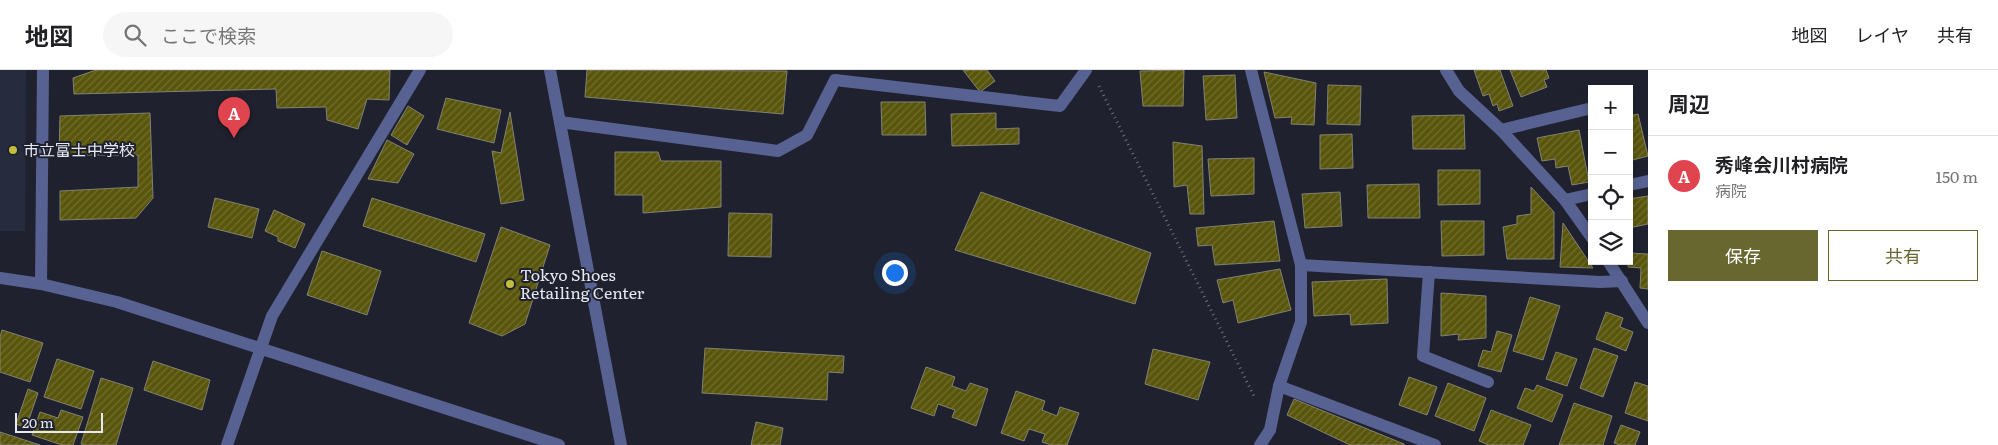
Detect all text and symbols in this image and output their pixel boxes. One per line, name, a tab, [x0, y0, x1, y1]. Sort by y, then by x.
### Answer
search box	[103, 12, 453, 57]
text: 地図	[25, 17, 73, 52]
icon: search	[121, 21, 149, 49]
text: ここで検索	[161, 21, 256, 49]
text: 地図	[1792, 21, 1828, 48]
text: レイヤ	[1856, 21, 1909, 48]
text: 共有	[1937, 21, 1973, 48]
map controls	[1588, 85, 1633, 265]
button: +	[1588, 85, 1633, 130]
text: 周辺	[1668, 87, 1710, 118]
pin: A	[218, 97, 250, 138]
button: −	[1588, 130, 1633, 175]
place label: 市立富士中学校	[23, 137, 135, 161]
marker: 市立富士中学校	[7, 144, 19, 156]
text: 秀峰会川村病院	[1715, 150, 1848, 178]
text: A	[1678, 164, 1690, 188]
text: 150 m	[1935, 164, 1978, 188]
button: locate	[1588, 175, 1633, 220]
text: 病院	[1715, 178, 1747, 202]
button: layers	[1588, 220, 1633, 265]
button: 保存	[1668, 230, 1818, 281]
button: 共有	[1828, 230, 1978, 281]
your location	[882, 260, 908, 286]
place label: Tokyo Shoes Retailing Center	[520, 262, 645, 304]
marker: Tokyo Shoes Retailing Center	[504, 278, 516, 290]
scale bar	[15, 410, 102, 433]
text: 20 m	[22, 412, 54, 432]

